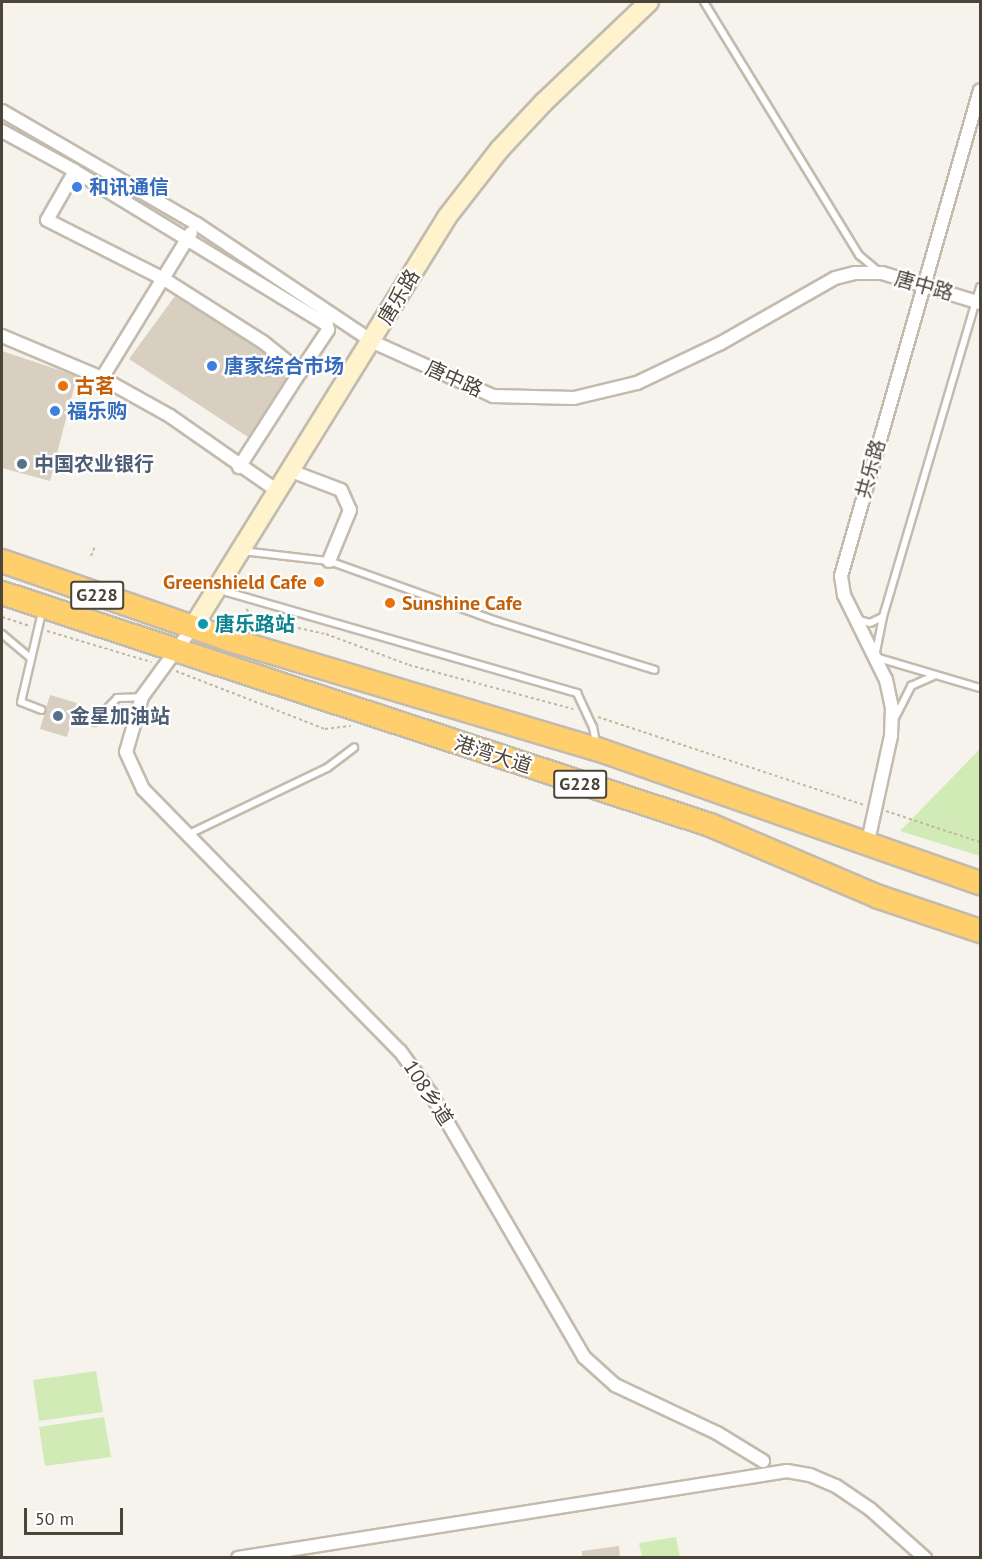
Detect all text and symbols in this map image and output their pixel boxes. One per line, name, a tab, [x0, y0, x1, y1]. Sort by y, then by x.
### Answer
place label: 和讯通信	[89, 175, 169, 199]
marker: 和讯通信	[70, 180, 84, 194]
street label: 唐乐路	[373, 265, 425, 329]
street label: 唐中路	[892, 266, 956, 306]
place label: 唐家综合市场	[224, 354, 344, 378]
street label: 唐中路	[422, 356, 486, 402]
marker: 唐家综合市场	[205, 359, 219, 373]
place label: 古茗	[75, 374, 115, 398]
marker: 古茗	[56, 379, 70, 393]
place label: 福乐购	[67, 399, 127, 423]
marker: 福乐购	[48, 404, 62, 418]
street label: 共乐路	[851, 437, 891, 501]
place label: 中国农业银行	[34, 452, 154, 476]
marker: 中国农业银行	[15, 457, 29, 471]
place label: Greenshield Cafe	[163, 570, 307, 594]
marker: Greenshield Cafe	[312, 575, 326, 589]
road number: G228	[70, 580, 124, 610]
place label: Sunshine Cafe	[402, 591, 522, 615]
marker: Sunshine Cafe	[383, 596, 397, 610]
place label: 唐乐路站	[215, 612, 295, 636]
marker: 唐乐路站	[196, 617, 210, 631]
place label: 金星加油站	[70, 704, 170, 728]
marker: 金星加油站	[51, 709, 65, 723]
street label: 港湾大道	[451, 731, 535, 779]
road number: G228	[553, 769, 607, 799]
street label: 108乡道	[398, 1056, 458, 1130]
scale bar	[27, 1496, 126, 1534]
text: 50 m	[35, 1507, 74, 1530]

